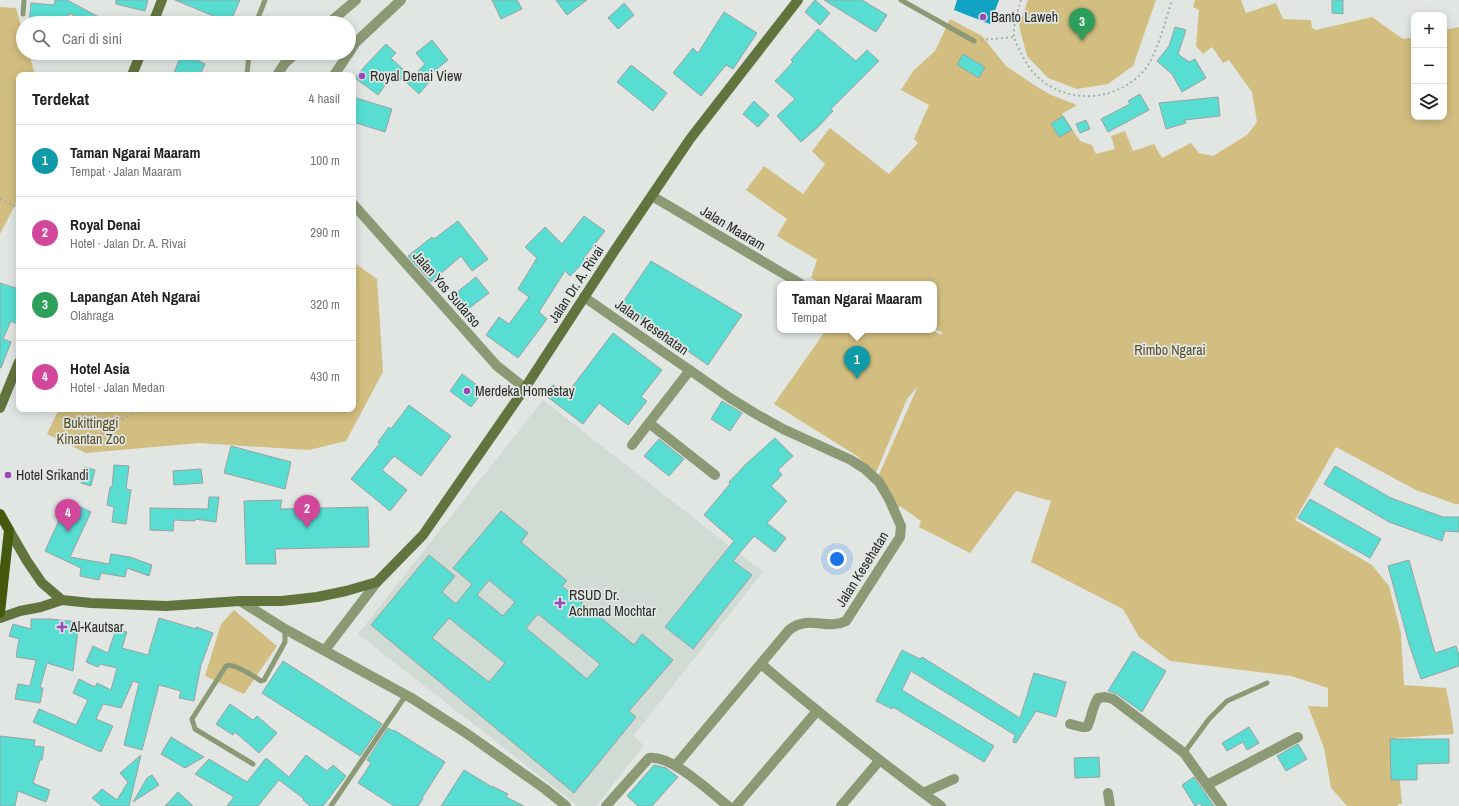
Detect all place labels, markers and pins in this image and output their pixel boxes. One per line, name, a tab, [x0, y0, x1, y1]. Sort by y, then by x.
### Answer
place label: Banto Laweh	[991, 8, 1058, 26]
pin: 3	[1069, 8, 1095, 41]
marker: Banto Laweh	[978, 12, 988, 22]
place label: Royal Denai View	[370, 67, 462, 85]
marker: Royal Denai View	[357, 71, 367, 81]
pin: 1	[844, 346, 870, 379]
place label: Merdeka Homestay	[475, 382, 575, 400]
marker: Merdeka Homestay	[462, 386, 472, 396]
place label: Hotel Srikandi	[16, 466, 89, 484]
marker: Hotel Srikandi	[3, 470, 13, 480]
pin: 2	[294, 495, 320, 528]
pin: 4	[55, 499, 81, 532]
place label: RSUD Dr. Achmad Mochtar	[568, 586, 656, 620]
marker: RSUD Dr. Achmad Mochtar	[554, 597, 566, 609]
place label: Al-Kautsar	[69, 618, 124, 636]
marker: Al-Kautsar	[57, 622, 67, 632]

